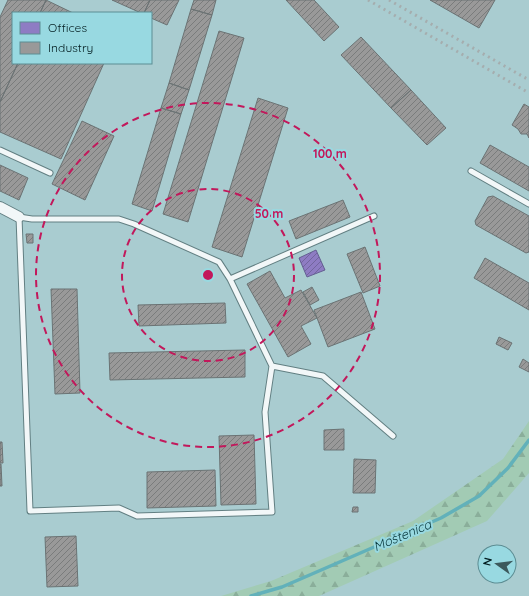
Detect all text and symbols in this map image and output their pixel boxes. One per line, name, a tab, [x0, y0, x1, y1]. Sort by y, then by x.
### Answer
legend	[12, 12, 152, 64]
text: Offices	[48, 20, 87, 35]
text: Industry	[48, 40, 93, 55]
text: 100 m	[313, 146, 347, 161]
text: 50 m	[255, 206, 283, 221]
centre of rings	[201, 268, 215, 282]
water label: Moštenica	[371, 515, 434, 554]
north arrow	[477, 544, 517, 584]
text: N	[480, 556, 495, 567]

